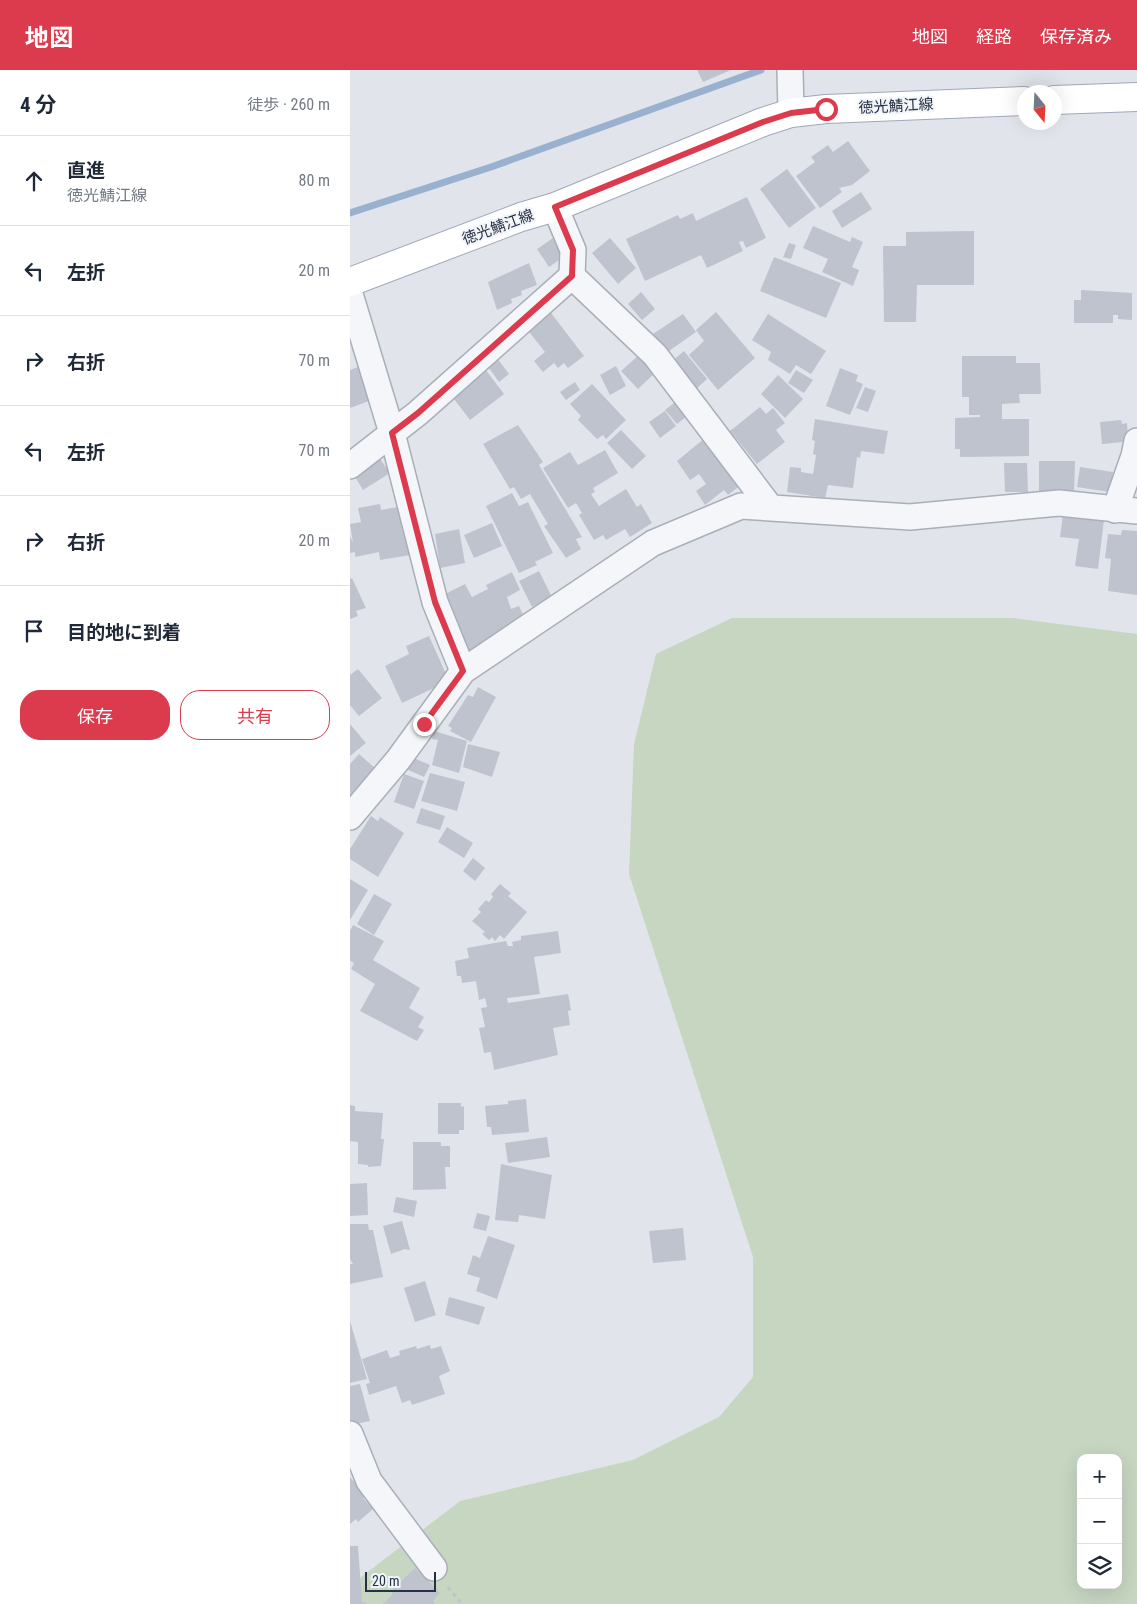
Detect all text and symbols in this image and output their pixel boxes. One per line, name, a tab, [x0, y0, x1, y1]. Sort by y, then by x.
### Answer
text: 地図	[25, 24, 73, 52]
text: 地図	[912, 26, 948, 47]
text: 経路	[976, 26, 1012, 47]
text: 保存済み	[1040, 26, 1112, 47]
north arrow	[1017, 85, 1062, 130]
text: 4 分	[20, 93, 56, 117]
text: 徒歩 · 260 m	[247, 95, 330, 114]
street label: 徳光鯖江線	[858, 95, 934, 117]
route start	[815, 98, 838, 121]
text: 直進	[67, 159, 105, 182]
icon: ahead	[20, 167, 48, 195]
text: 80 m	[298, 171, 330, 190]
text: 徳光鯖江線	[67, 186, 147, 205]
street label: 徳光鯖江線	[460, 206, 536, 248]
icon: left	[20, 257, 48, 285]
text: 左折	[67, 261, 105, 284]
text: 20 m	[298, 261, 330, 280]
icon: right	[20, 347, 48, 375]
text: 右折	[67, 351, 105, 374]
text: 70 m	[298, 351, 330, 370]
icon: left	[20, 437, 48, 465]
text: 左折	[67, 441, 105, 464]
text: 70 m	[298, 441, 330, 460]
icon: right	[20, 527, 48, 555]
text: 右折	[67, 531, 105, 554]
text: 20 m	[298, 531, 330, 550]
icon: arrive	[20, 617, 48, 645]
text: 目的地に到着	[67, 621, 181, 644]
button: 保存	[20, 690, 170, 740]
button: 共有	[180, 690, 330, 740]
route end	[413, 713, 436, 736]
map controls	[1077, 1454, 1122, 1589]
button: +	[1077, 1454, 1122, 1499]
button: −	[1077, 1499, 1122, 1544]
button: layers	[1077, 1544, 1122, 1589]
scale bar	[365, 1569, 436, 1592]
text: 20 m	[372, 1573, 400, 1589]

